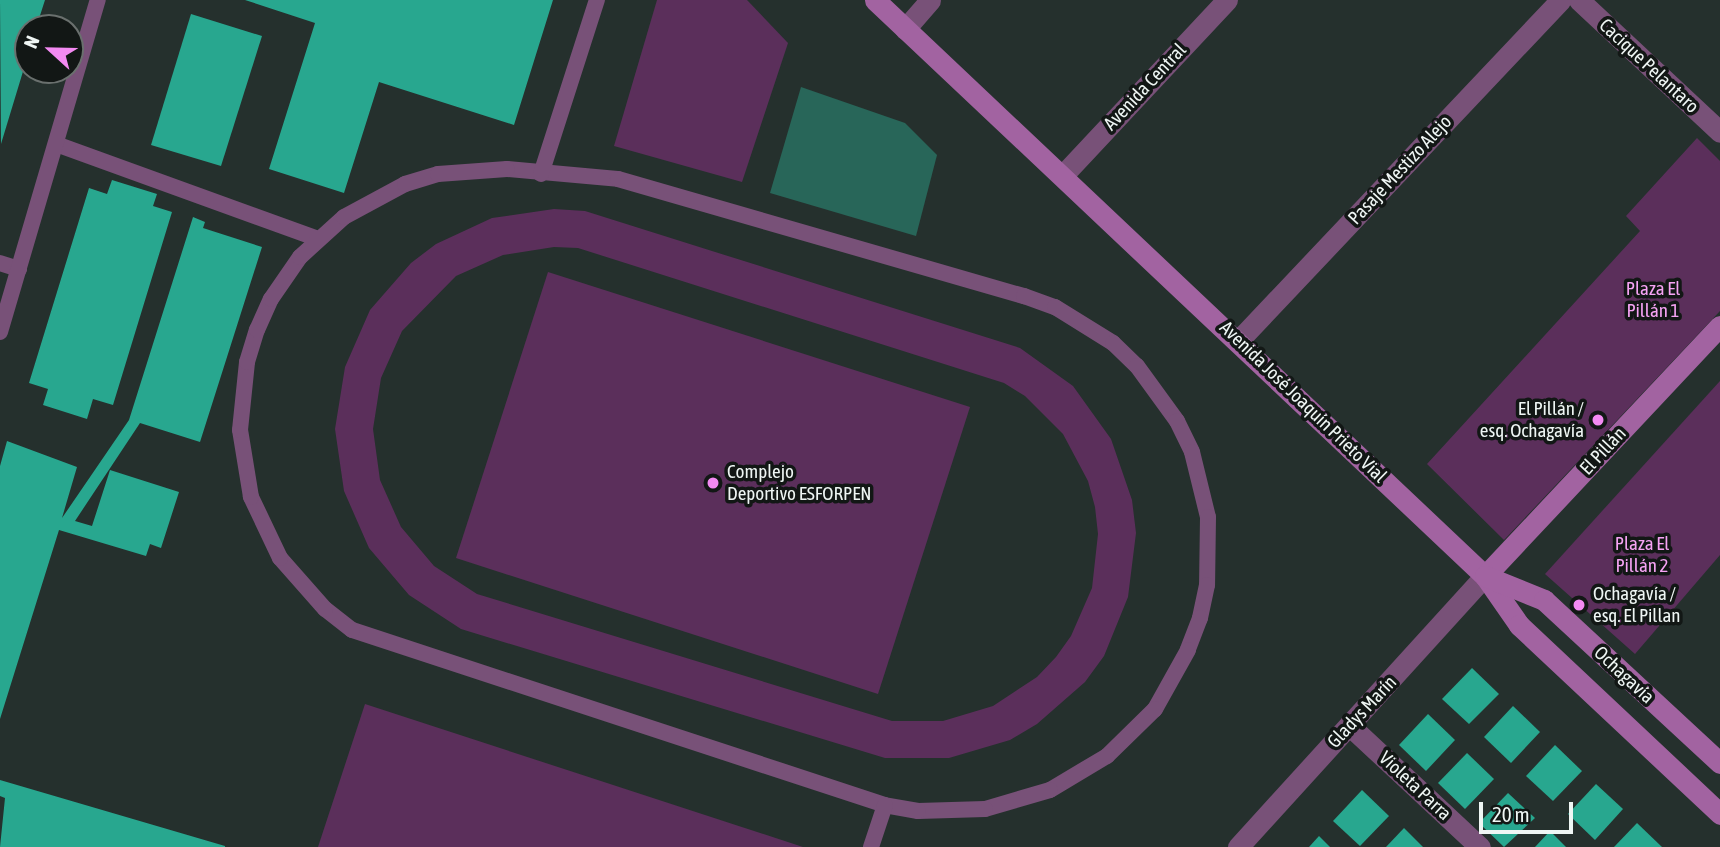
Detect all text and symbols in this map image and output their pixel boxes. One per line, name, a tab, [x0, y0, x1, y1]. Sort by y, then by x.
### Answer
north arrow	[14, 14, 84, 84]
street label: Cacique Pelantaro	[1594, 14, 1704, 118]
text: N	[19, 33, 44, 51]
street label: Avenida Central	[1099, 39, 1191, 135]
street label: Pasaje Mestizo Alejo	[1344, 111, 1456, 229]
park label: Plaza El Pillán 1	[1626, 278, 1680, 322]
street label: Avenida José Joaquín Prieto Vial	[1215, 316, 1391, 488]
place label: El Pillán / esq. Ochagavía	[1480, 398, 1584, 442]
marker: El Pillán / esq. Ochagavía	[1590, 412, 1606, 428]
street label: El Pillán	[1575, 422, 1631, 480]
place label: Complejo Deportivo ESFORPEN	[727, 461, 872, 505]
marker: Complejo Deportivo ESFORPEN	[705, 475, 721, 491]
park label: Plaza El Pillán 2	[1615, 533, 1669, 577]
place label: Ochagavía / esq. El Pillan	[1593, 583, 1680, 627]
marker: Ochagavía / esq. El Pillan	[1571, 597, 1587, 613]
street label: Ochagavía	[1589, 641, 1659, 709]
street label: Gladys Marín	[1323, 671, 1401, 753]
street label: Violeta Parra	[1374, 747, 1456, 825]
scale bar	[1482, 788, 1576, 832]
text: 20 m	[1492, 802, 1530, 826]

